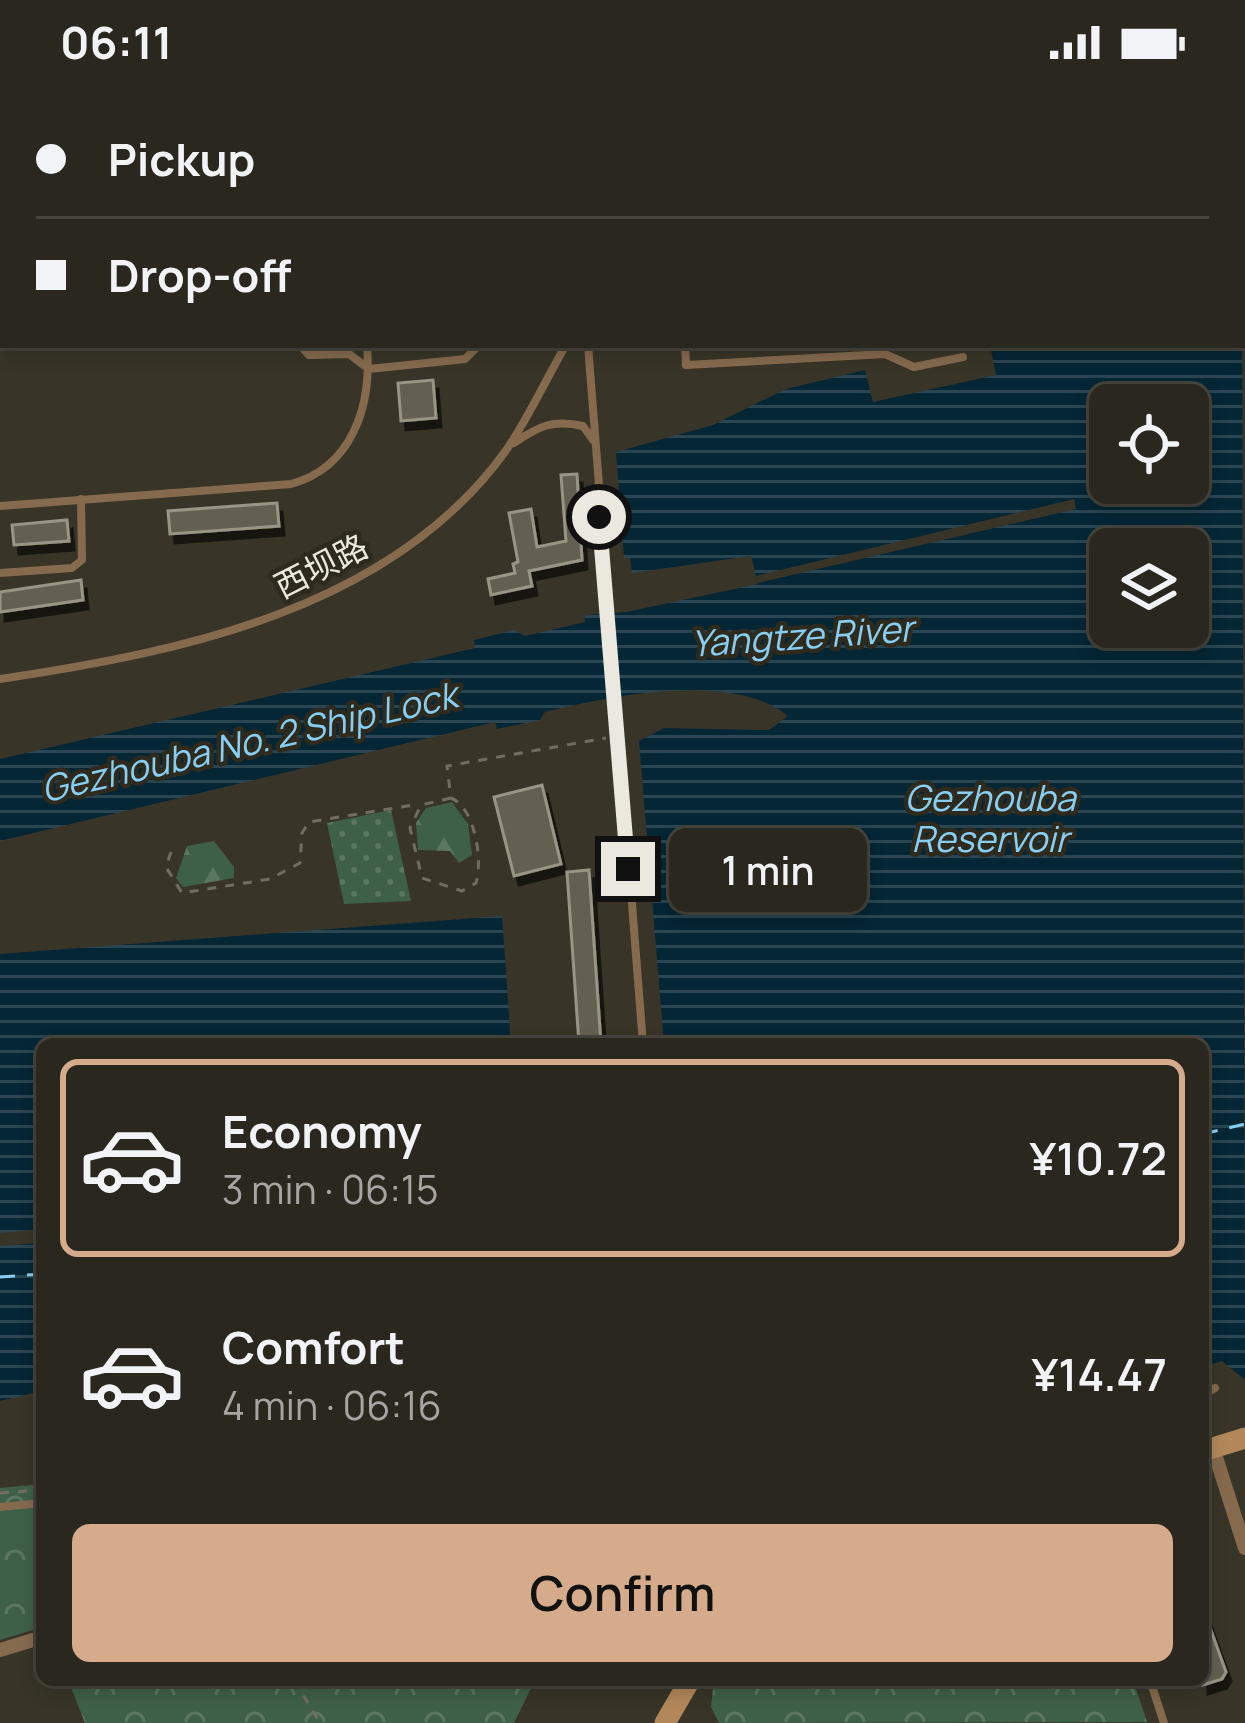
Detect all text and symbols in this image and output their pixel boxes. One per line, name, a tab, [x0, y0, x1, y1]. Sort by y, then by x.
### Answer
text: 06:11	[60, 11, 172, 73]
text: Pickup	[108, 128, 255, 190]
text: Drop-off	[108, 244, 291, 306]
map controls	[1089, 384, 1209, 648]
button: locate	[1089, 384, 1209, 504]
route start	[572, 490, 626, 544]
street label: 西坝路	[266, 523, 375, 608]
button: layers	[1089, 528, 1209, 648]
water label: Yangtze River	[689, 603, 919, 668]
water label: Gezhouba No. 2 Ship Lock	[36, 669, 467, 813]
water label: Gezhouba Reservoir	[905, 773, 1077, 863]
callout: 1 min	[670, 827, 868, 911]
route end	[601, 842, 655, 896]
text: 1 min	[722, 843, 814, 897]
text: Economy	[222, 1100, 422, 1162]
icon: car	[78, 1104, 186, 1212]
text: ¥10.72	[1030, 1127, 1167, 1189]
text: 3 min · 06:15	[222, 1162, 439, 1216]
text: Comfort	[222, 1316, 405, 1378]
icon: car	[78, 1320, 186, 1428]
text: ¥14.47	[1032, 1343, 1167, 1405]
text: 4 min · 06:16	[222, 1378, 442, 1432]
button: Confirm	[72, 1524, 1173, 1662]

